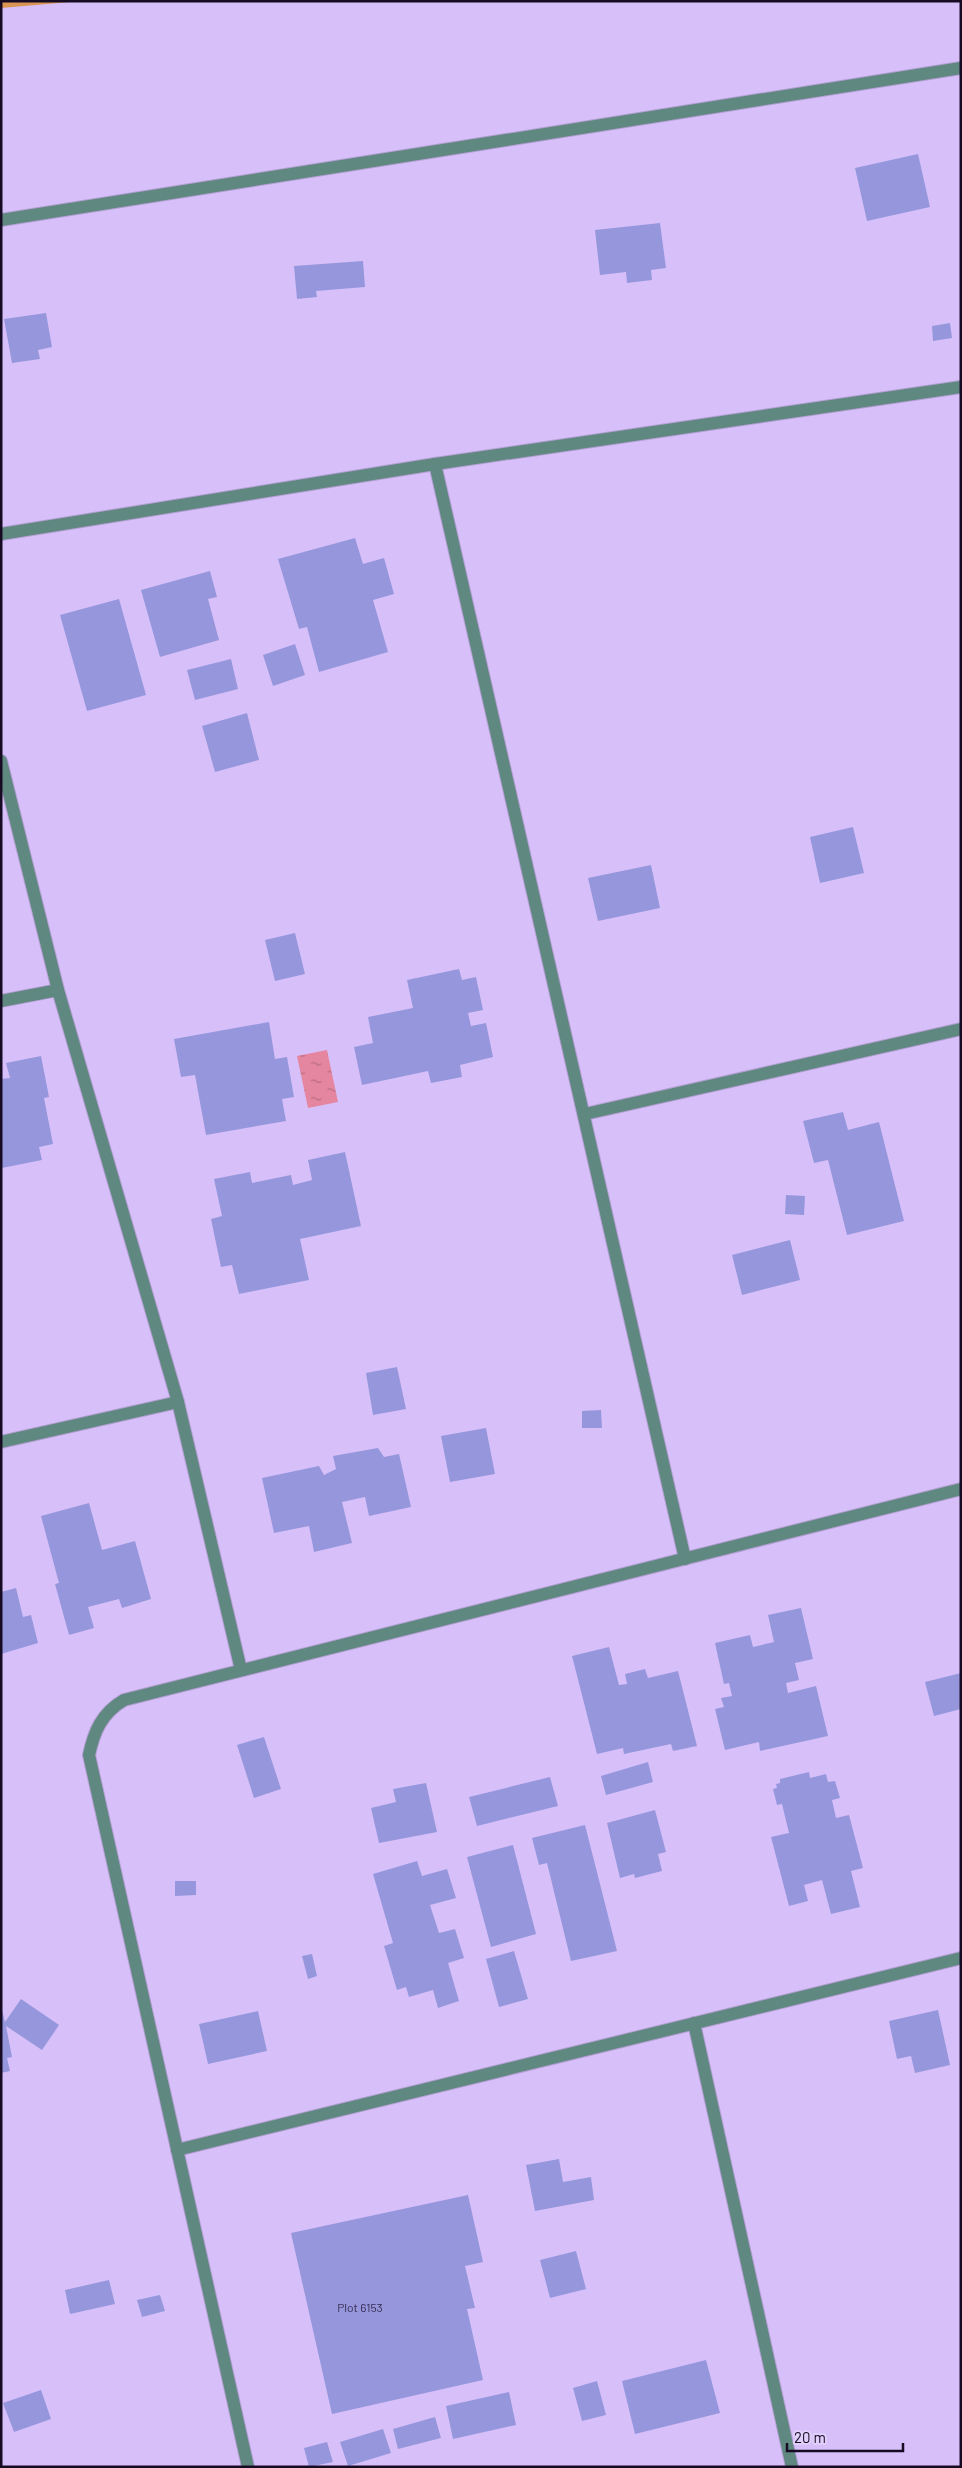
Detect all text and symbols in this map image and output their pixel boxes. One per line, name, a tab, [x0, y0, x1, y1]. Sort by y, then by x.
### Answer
house number: Plot 6153	[337, 2300, 383, 2314]
scale bar	[787, 2420, 903, 2452]
text: 20 m	[794, 2428, 826, 2446]

